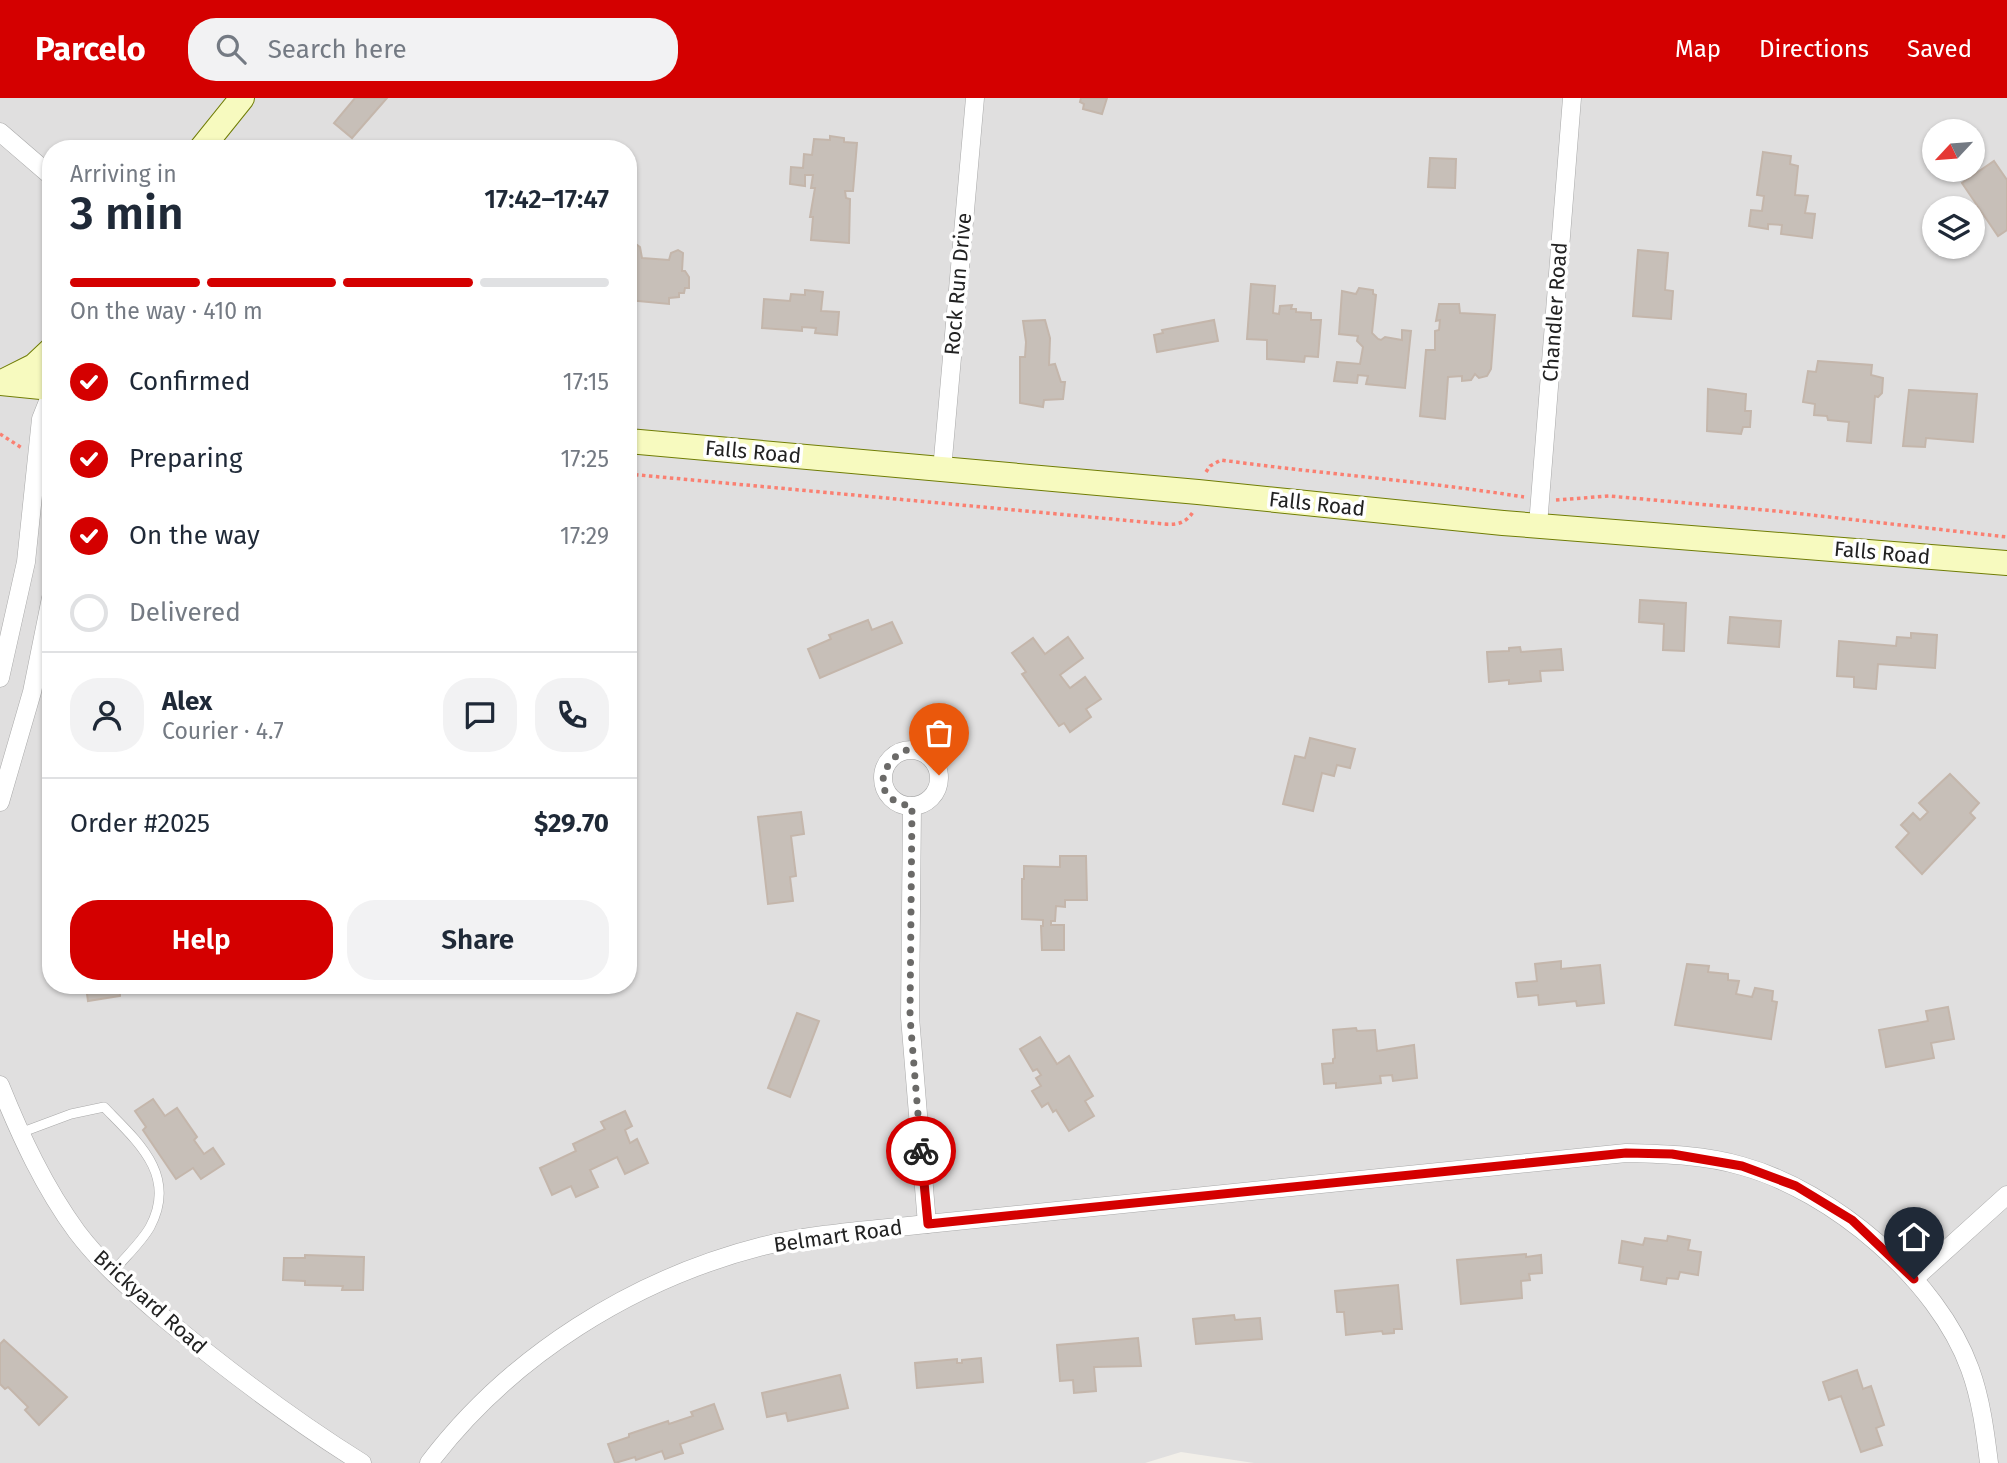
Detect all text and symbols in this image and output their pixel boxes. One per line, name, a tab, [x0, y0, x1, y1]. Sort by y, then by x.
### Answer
search box	[188, 18, 678, 81]
text: Parcelo	[35, 29, 146, 69]
icon: search	[212, 30, 250, 68]
text: Search here	[268, 34, 407, 65]
text: Map	[1675, 35, 1721, 63]
text: Directions	[1759, 35, 1869, 63]
text: Saved	[1907, 35, 1972, 63]
north arrow	[1922, 119, 1984, 182]
map controls	[1922, 119, 1985, 259]
text: Arriving in	[70, 160, 177, 188]
text: 17:42–17:47	[484, 184, 609, 215]
text: 3 min	[70, 186, 184, 241]
button: layers	[1922, 196, 1985, 259]
street label: Rock Run Drive	[939, 212, 977, 356]
street label: Chandler Road	[1537, 241, 1573, 383]
text: On the way · 410 m	[70, 297, 263, 325]
icon: check	[70, 363, 108, 401]
text: Confirmed	[129, 366, 250, 397]
text: 17:15	[563, 368, 609, 396]
street label: Falls Road	[704, 435, 802, 469]
icon: check	[70, 440, 108, 478]
text: Preparing	[129, 443, 242, 474]
text: 17:25	[560, 445, 609, 473]
street label: Falls Road	[1268, 486, 1366, 522]
icon: check	[70, 517, 108, 555]
text: On the way	[129, 520, 260, 551]
text: 17:29	[560, 522, 609, 550]
street label: Falls Road	[1833, 536, 1931, 570]
text: Delivered	[129, 597, 241, 628]
button: person	[70, 678, 144, 752]
button: chat	[443, 678, 517, 752]
button: phone	[535, 678, 609, 752]
text: Alex	[162, 686, 212, 717]
pin	[909, 703, 969, 775]
icon: bag	[920, 714, 958, 752]
text: Courier · 4.7	[162, 717, 284, 745]
text: Order #2025	[70, 808, 210, 839]
text: $29.70	[534, 808, 609, 839]
button: Help	[70, 900, 333, 980]
button: Share	[347, 900, 609, 980]
courier	[886, 1116, 956, 1186]
icon: bike	[902, 1132, 940, 1170]
pin	[1884, 1207, 1944, 1279]
street label: Belmart Road	[772, 1214, 904, 1258]
icon: home	[1895, 1218, 1933, 1256]
street label: Brickyard Road	[88, 1244, 212, 1360]

